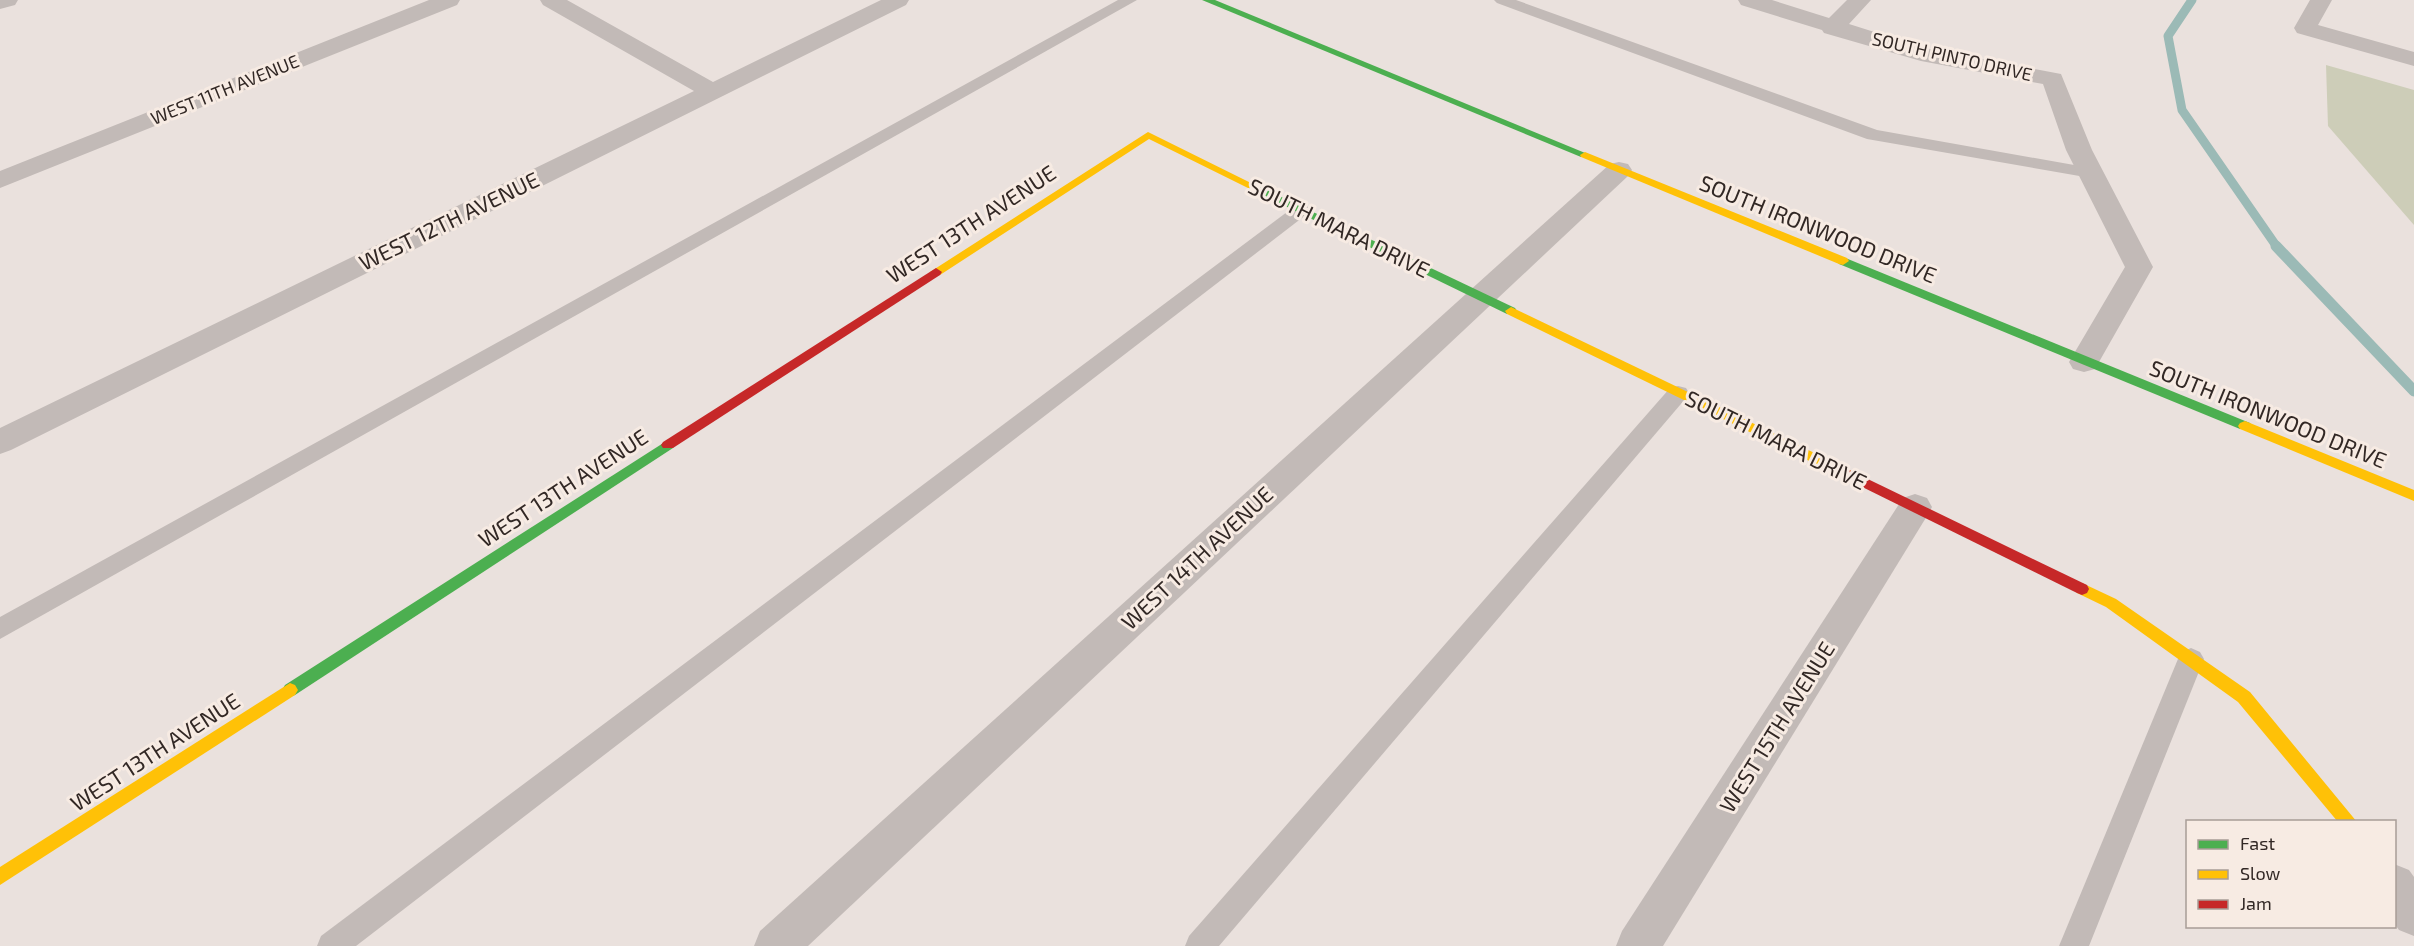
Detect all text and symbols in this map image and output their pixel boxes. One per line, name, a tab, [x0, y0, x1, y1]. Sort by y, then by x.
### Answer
street label: SOUTH PINTO DRIVE	[1870, 27, 2034, 85]
street label: WEST 11TH AVENUE	[147, 49, 302, 129]
street label: WEST 13TH AVENUE	[881, 159, 1060, 288]
street label: WEST 12TH AVENUE	[354, 165, 543, 275]
street label: SOUTH IRONWOOD DRIVE	[1696, 169, 1941, 288]
street label: SOUTH MARA DRIVE	[1245, 172, 1434, 282]
street label: SOUTH IRONWOOD DRIVE	[2146, 354, 2391, 473]
street label: SOUTH MARA DRIVE	[1682, 384, 1871, 494]
street label: WEST 13TH AVENUE	[473, 423, 652, 552]
street label: WEST 14TH AVENUE	[1115, 480, 1277, 634]
street label: WEST 15TH AVENUE	[1713, 636, 1839, 817]
street label: WEST 13TH AVENUE	[65, 687, 244, 816]
legend	[2186, 820, 2396, 928]
text: Fast	[2240, 832, 2275, 854]
text: Slow	[2240, 862, 2281, 884]
text: Jam	[2240, 892, 2272, 914]

